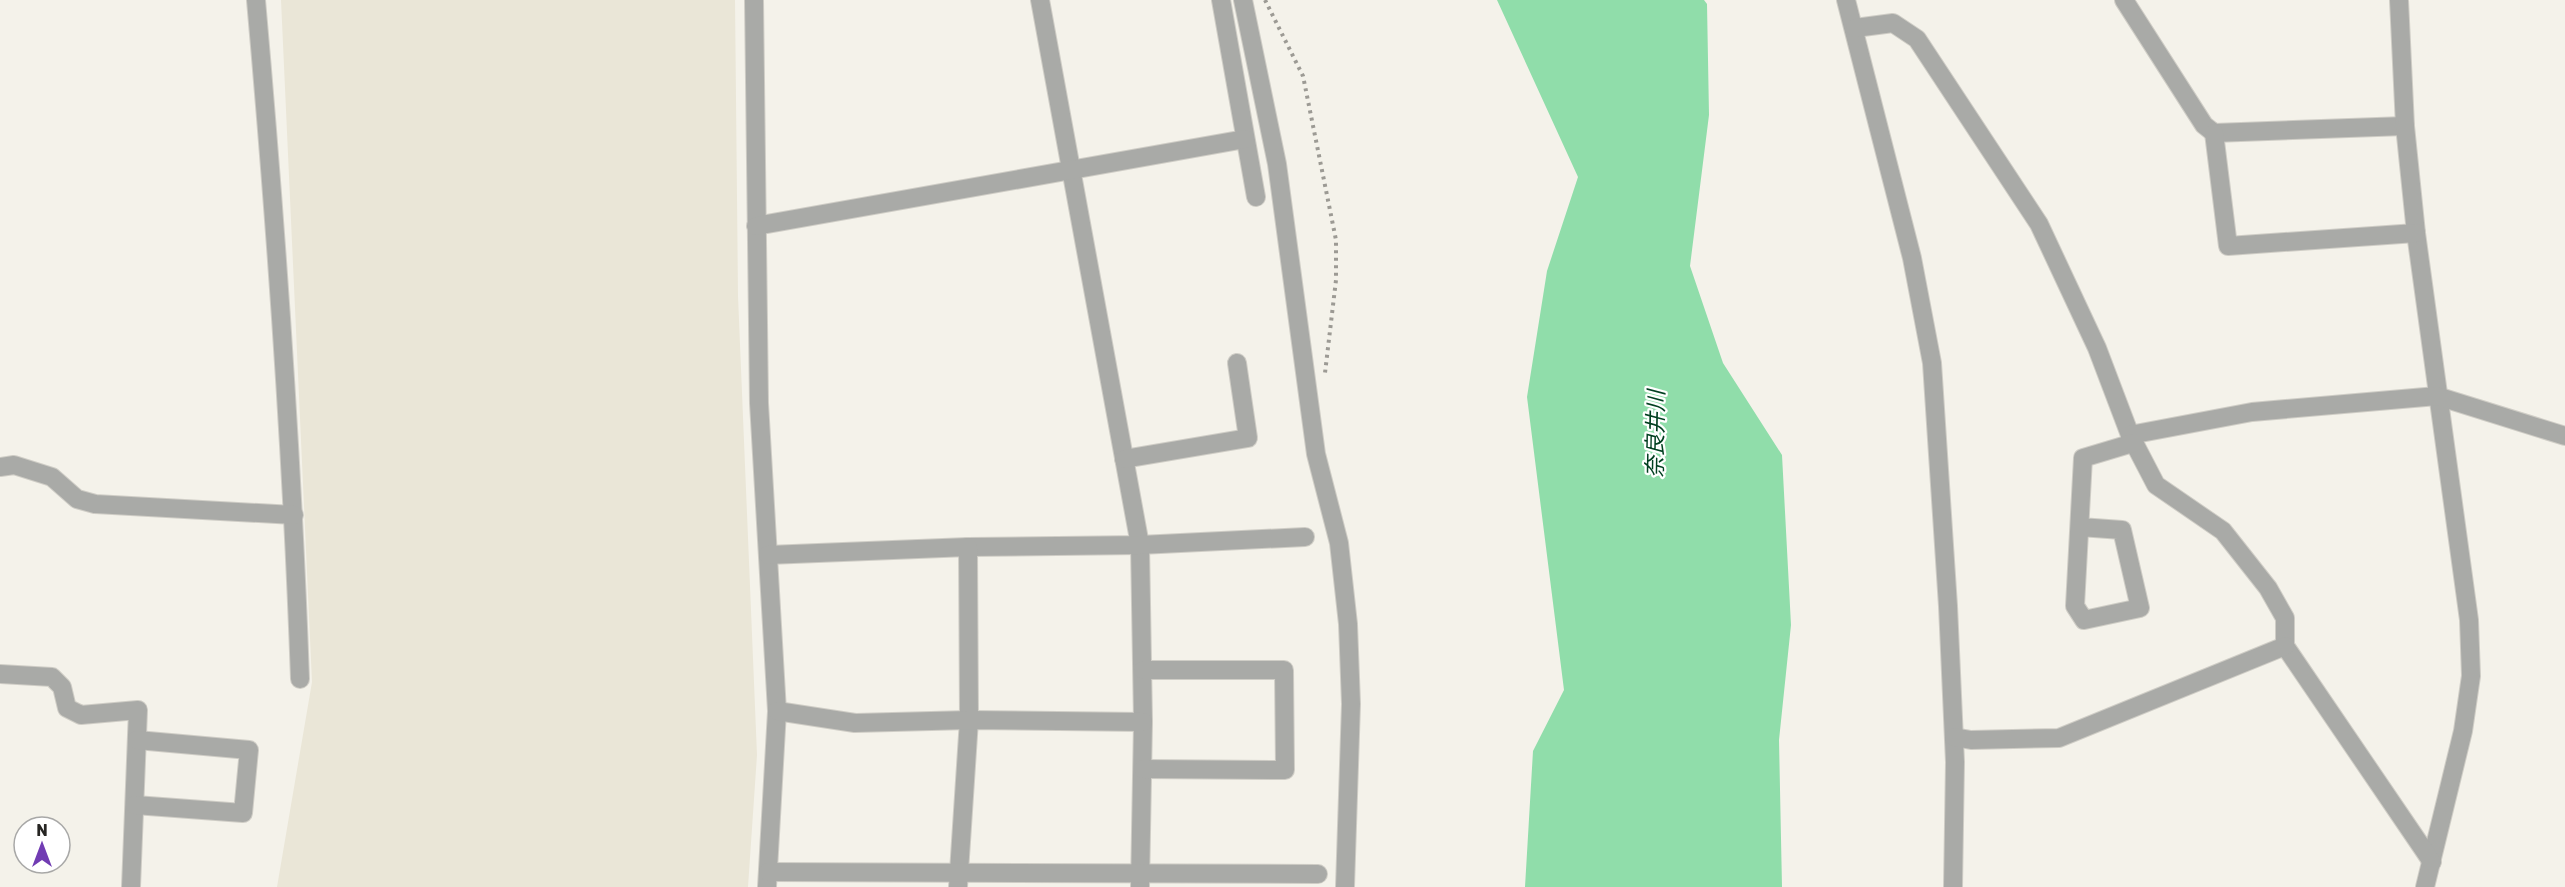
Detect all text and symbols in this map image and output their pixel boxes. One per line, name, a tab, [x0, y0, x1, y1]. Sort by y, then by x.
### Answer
water label: 奈良井川	[1641, 388, 1670, 478]
north arrow	[12, 815, 72, 875]
text: N	[36, 821, 48, 840]

